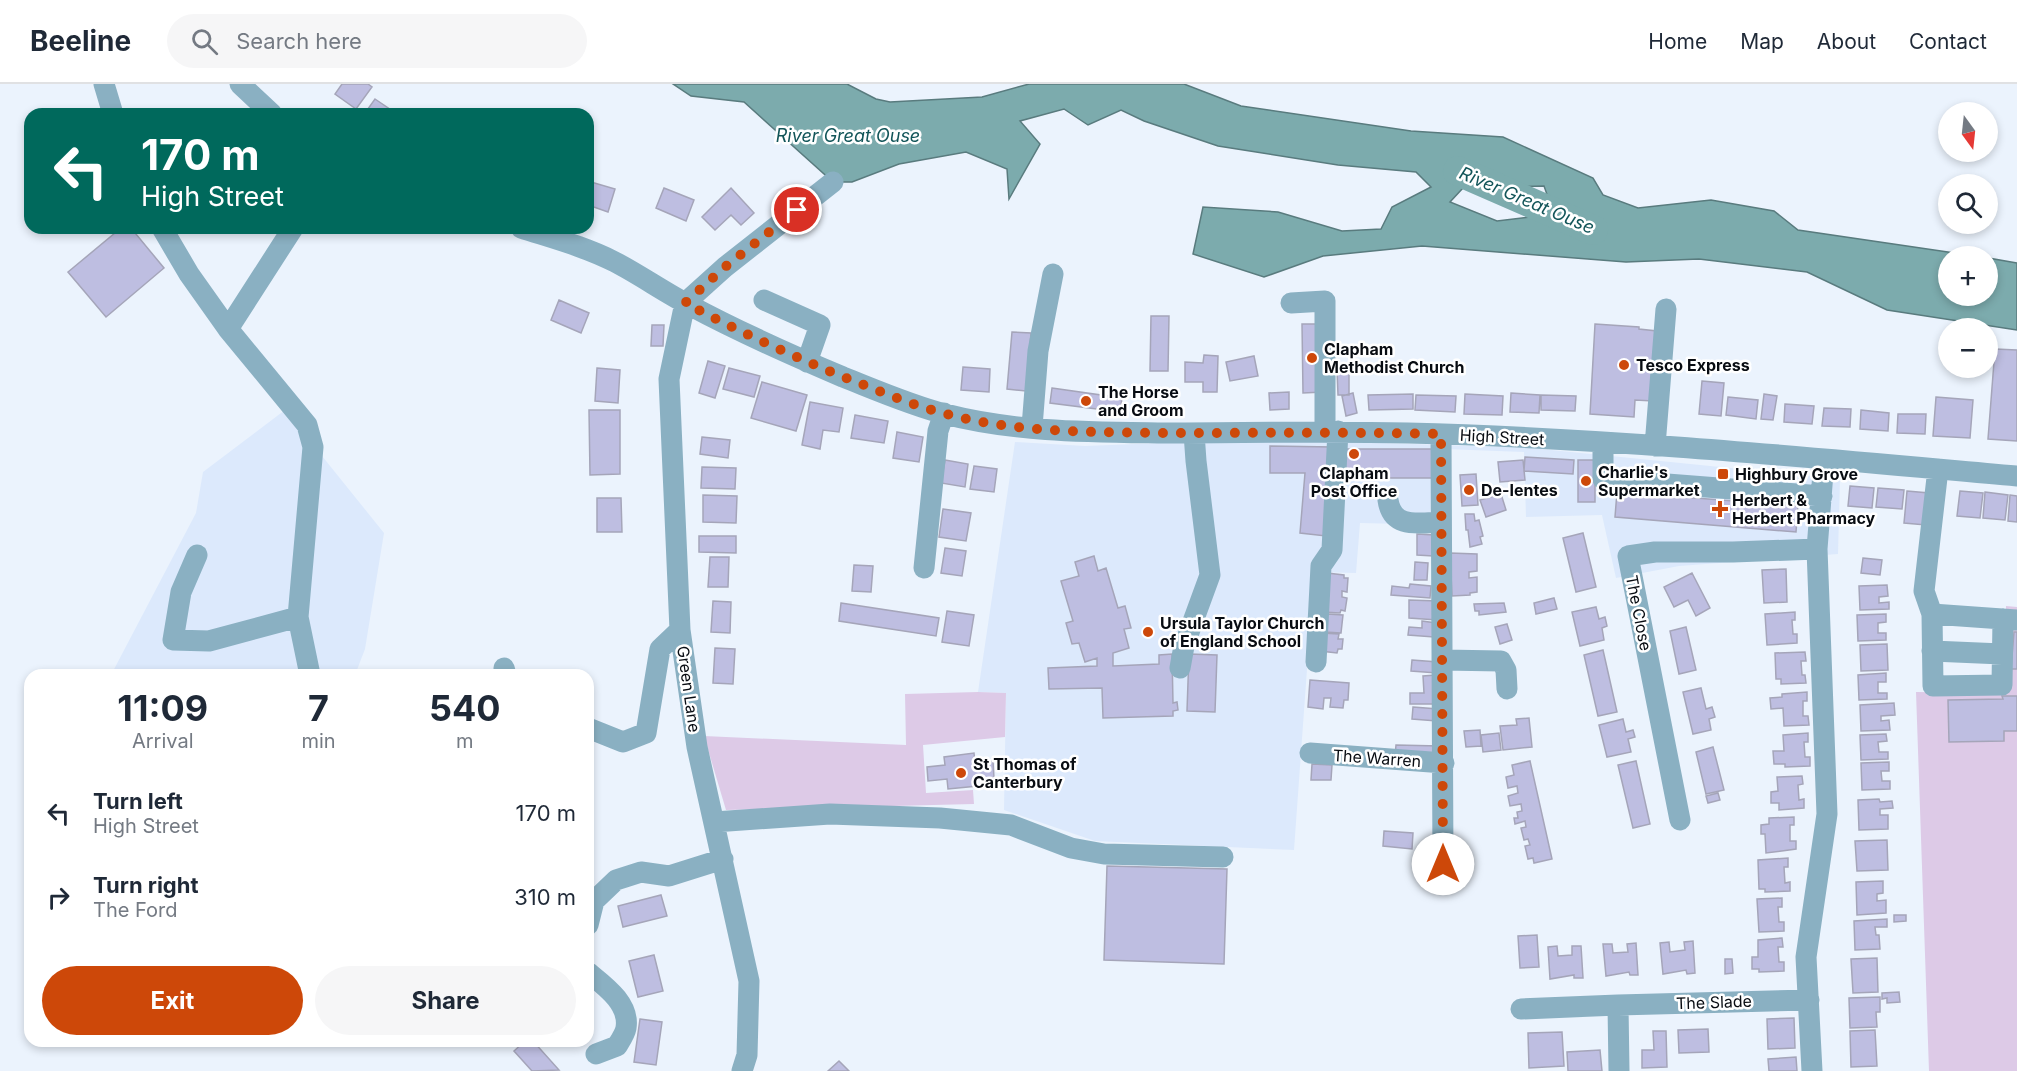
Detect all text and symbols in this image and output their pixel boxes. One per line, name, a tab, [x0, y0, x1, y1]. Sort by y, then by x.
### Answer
search box	[167, 14, 587, 68]
text: Beeline	[30, 24, 131, 58]
icon: search	[188, 25, 221, 58]
text: Search here	[236, 28, 362, 54]
text: Home	[1648, 29, 1707, 54]
text: Map	[1740, 29, 1784, 54]
text: About	[1817, 29, 1876, 54]
text: Contact	[1909, 29, 1987, 54]
north arrow	[1938, 102, 1998, 162]
map controls	[1938, 102, 1998, 378]
water label: River Great Ouse	[776, 125, 920, 146]
text: 170 m	[141, 129, 259, 180]
icon: left	[42, 132, 120, 210]
water label: River Great Ouse	[1456, 162, 1598, 238]
button: search	[1938, 174, 1998, 234]
text: High Street	[141, 180, 284, 213]
pin	[771, 184, 822, 235]
icon: arrive	[780, 193, 813, 226]
button: +	[1938, 246, 1998, 306]
button: −	[1938, 318, 1998, 378]
place label: Clapham Methodist Church	[1324, 339, 1464, 377]
marker: Clapham Methodist Church	[1305, 351, 1319, 365]
place label: Tesco Express	[1636, 355, 1750, 375]
marker: Tesco Express	[1617, 358, 1631, 372]
place label: The Horse and Groom	[1098, 382, 1183, 420]
marker: The Horse and Groom	[1079, 394, 1093, 408]
street label: High Street	[1459, 425, 1545, 449]
marker: Clapham Post Office	[1347, 447, 1361, 461]
place label: Charlie's Supermarket	[1598, 462, 1700, 500]
place label: Clapham Post Office	[1311, 463, 1397, 501]
place label: Highbury Grove	[1735, 464, 1858, 484]
marker: Highbury Grove	[1716, 467, 1730, 481]
marker: Charlie's Supermarket	[1579, 474, 1593, 488]
place label: De-Ientes	[1481, 480, 1558, 500]
marker: De-Ientes	[1462, 483, 1476, 497]
place label: Herbert & Herbert Pharmacy	[1732, 490, 1876, 528]
marker: Herbert & Herbert Pharmacy	[1713, 502, 1727, 516]
street label: The Close	[1622, 574, 1656, 652]
place label: Ursula Taylor Church of England School	[1160, 613, 1324, 651]
marker: Ursula Taylor Church of England School	[1141, 625, 1155, 639]
street label: Green Lane	[673, 644, 705, 734]
text: 11:09	[117, 686, 208, 730]
text: 7	[308, 686, 329, 730]
text: 540	[429, 686, 501, 730]
text: Arrival	[132, 729, 194, 753]
text: min	[301, 729, 336, 753]
text: m	[456, 729, 474, 753]
street label: The Warren	[1332, 745, 1422, 771]
place label: St Thomas of Canterbury	[973, 754, 1077, 792]
marker: St Thomas of Canterbury	[954, 766, 968, 780]
text: Turn left	[93, 788, 183, 814]
icon: left	[42, 797, 75, 830]
text: 170 m	[516, 800, 576, 826]
text: High Street	[93, 814, 199, 838]
position arrow	[1411, 832, 1475, 896]
text: Turn right	[93, 872, 199, 898]
icon: right	[42, 881, 75, 914]
text: 310 m	[514, 884, 576, 910]
text: The Ford	[93, 898, 177, 922]
button: Exit	[42, 966, 303, 1035]
button: Share	[315, 966, 576, 1035]
street label: The Slade	[1676, 991, 1752, 1013]

